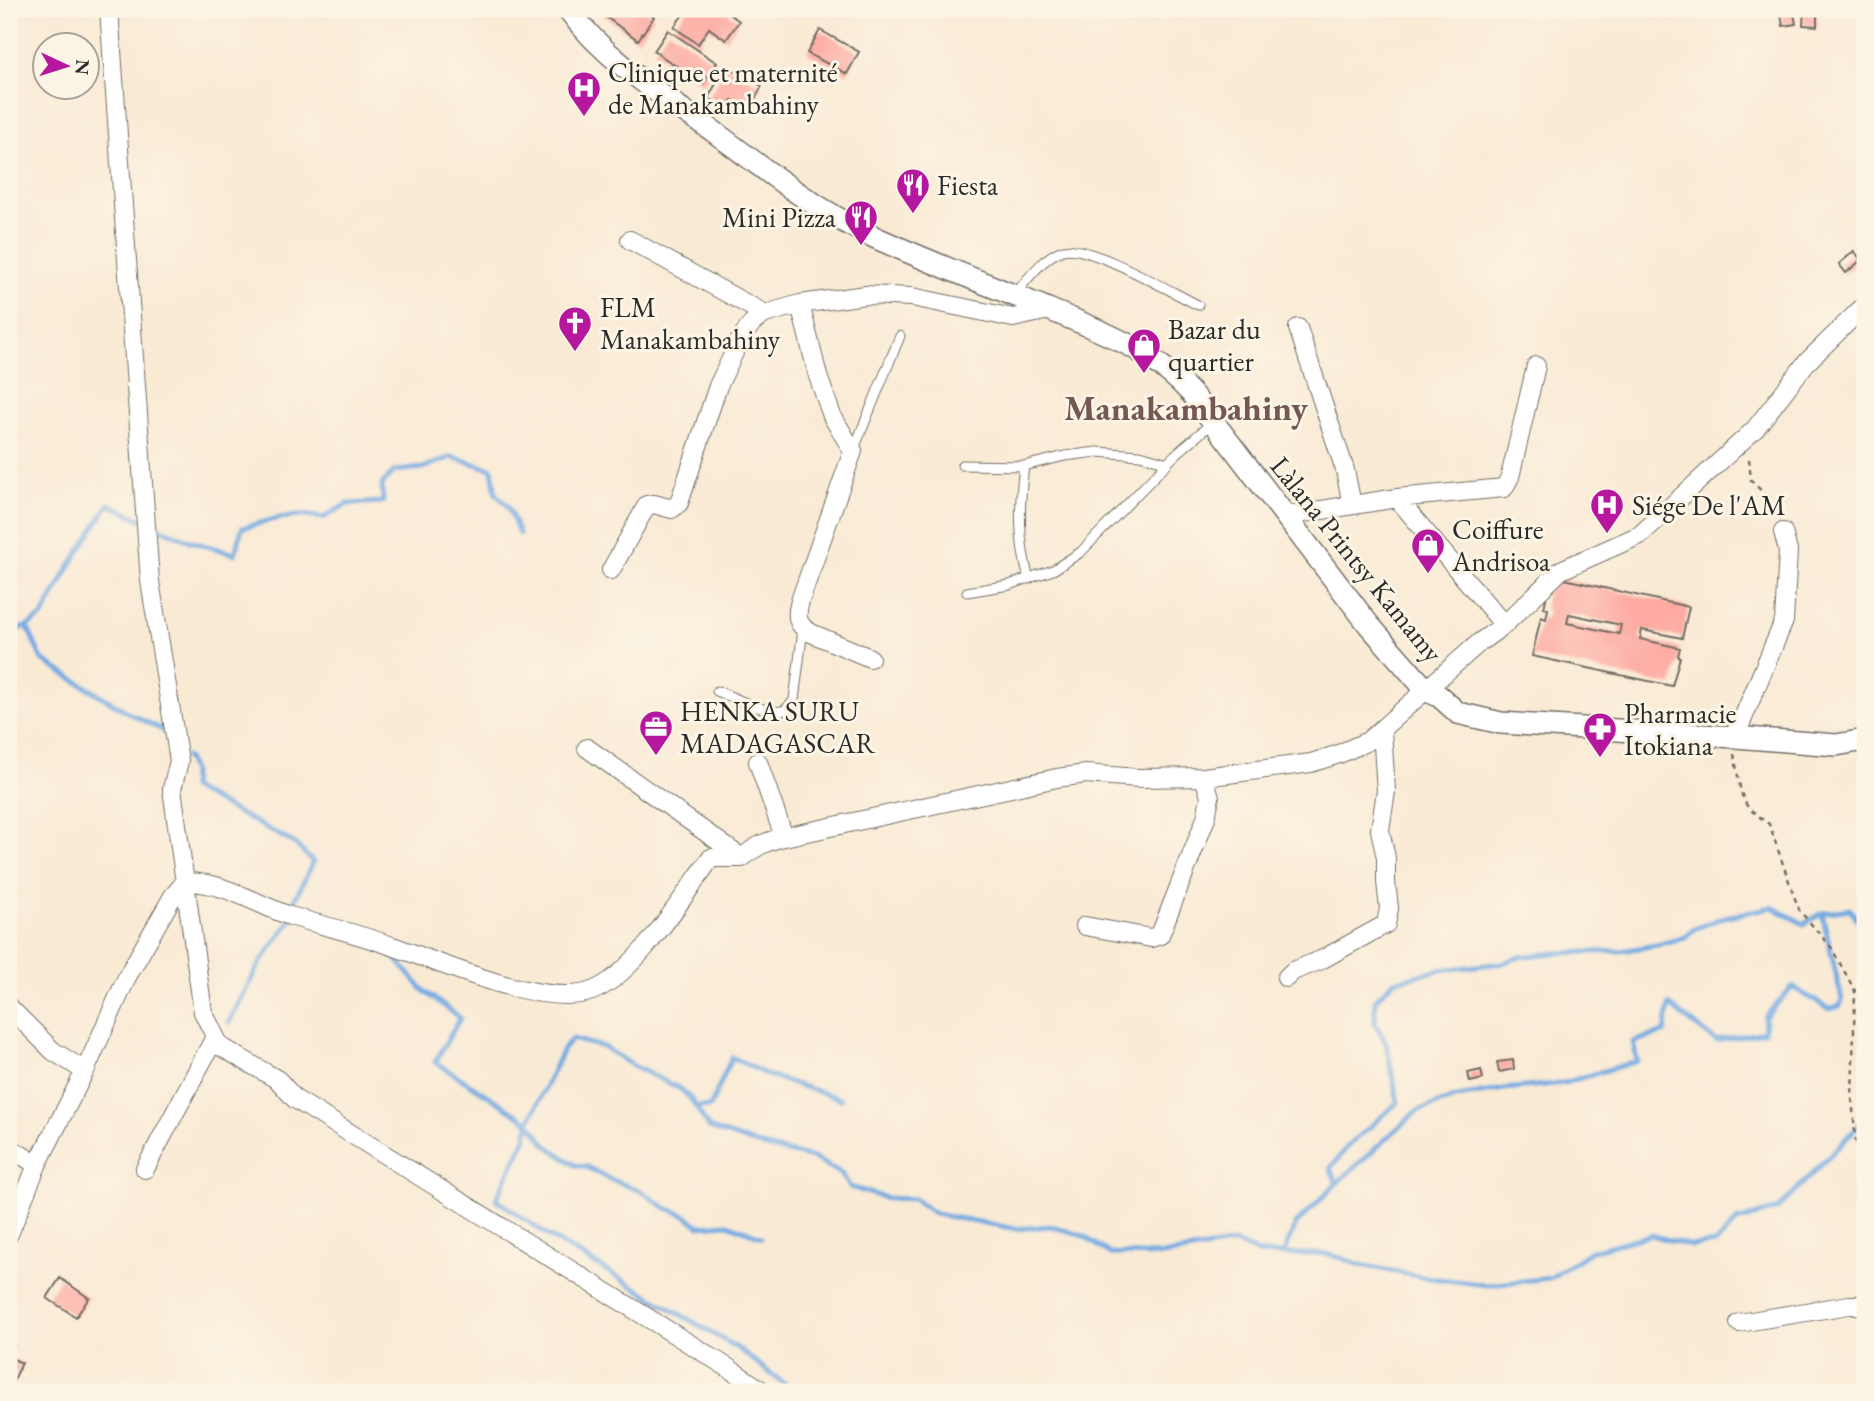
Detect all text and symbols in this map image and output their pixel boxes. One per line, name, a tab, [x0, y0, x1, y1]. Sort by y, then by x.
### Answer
north arrow	[32, 32, 102, 102]
place label: Clinique et maternité de Manakambahiny	[608, 54, 838, 122]
text: N	[69, 59, 95, 76]
hospital icon: Clinique et maternité de Manakambahiny	[565, 69, 603, 118]
restaurant icon: Fiesta	[894, 166, 932, 215]
place label: Fiesta	[937, 167, 999, 203]
restaurant icon: Mini Pizza	[842, 198, 880, 247]
place label: Mini Pizza	[722, 199, 837, 235]
place label: FLM Manakambahiny	[600, 289, 781, 357]
church icon: FLM Manakambahiny	[556, 304, 594, 353]
place label: Bazar du quartier	[1168, 311, 1261, 379]
shop icon: Bazar du quartier	[1125, 326, 1163, 375]
district label: Manakambahiny	[1064, 385, 1309, 430]
street label: Làlana Printsy Kamamy	[1263, 449, 1452, 670]
hospital icon: Siége De l'AM	[1588, 486, 1626, 535]
place label: Siége De l'AM	[1632, 487, 1786, 523]
place label: Coiffure Andrisoa	[1451, 511, 1551, 579]
shop icon: Coiffure Andrisoa	[1409, 526, 1447, 575]
place label: HENKA SURU MADAGASCAR	[680, 693, 876, 761]
place label: Pharmacie Itokiana	[1624, 695, 1737, 763]
office icon: HENKA SURU MADAGASCAR	[637, 708, 675, 757]
pharmacy icon: Pharmacie Itokiana	[1581, 710, 1619, 759]

